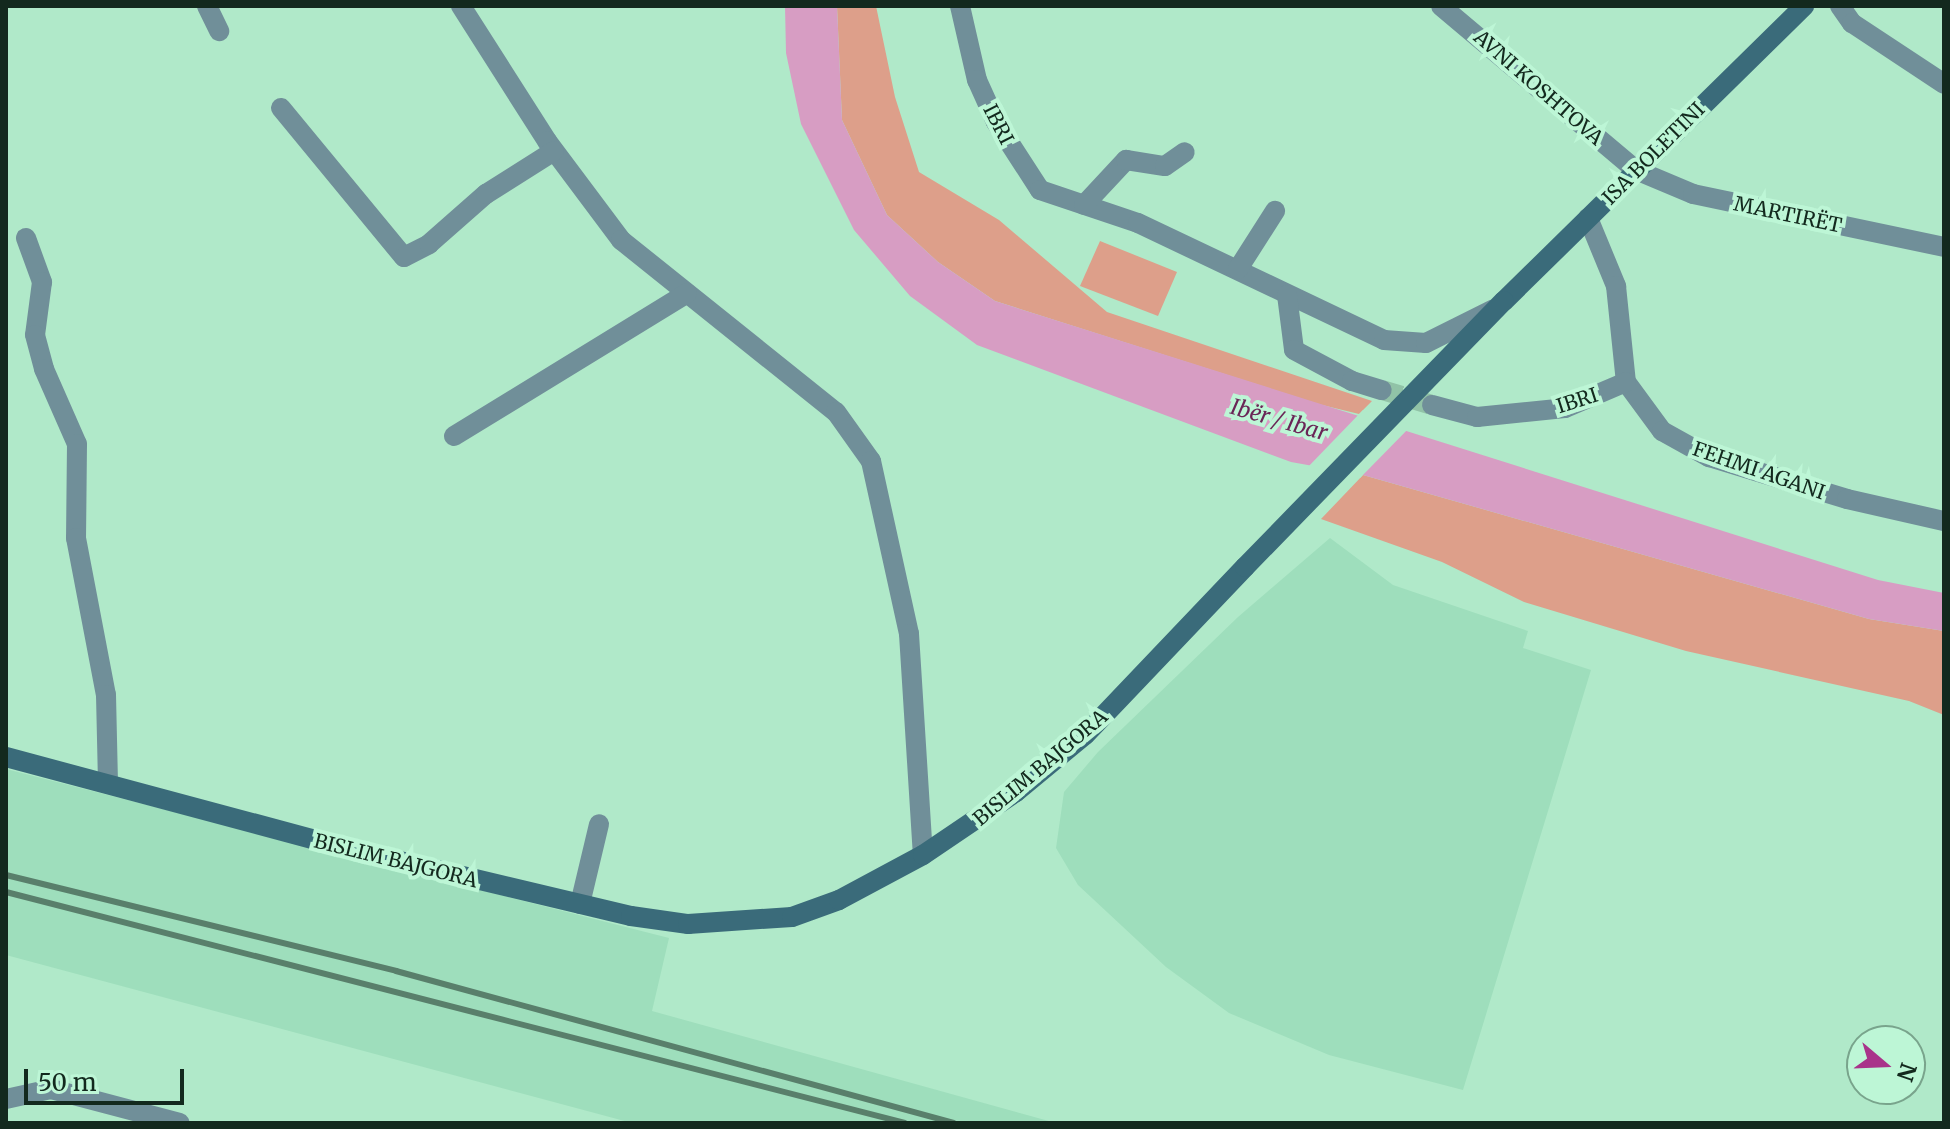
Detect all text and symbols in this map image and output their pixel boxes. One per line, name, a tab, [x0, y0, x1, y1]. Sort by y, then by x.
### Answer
street label: AVNI KOSHTOVA	[1470, 24, 1608, 150]
street label: ISA BOLETINI	[1597, 97, 1709, 209]
street label: IBRI	[979, 100, 1019, 148]
street label: MARTIRËT	[1732, 191, 1844, 237]
street label: IBRI	[1553, 382, 1601, 418]
water label: Ibër / Ibar	[1228, 394, 1330, 446]
street label: FEHMI AGANI	[1690, 436, 1828, 504]
street label: BISLIM BAJGORA	[968, 704, 1112, 830]
street label: BISLIM BAJGORA	[312, 828, 480, 892]
north arrow	[1846, 1025, 1926, 1105]
scale bar	[28, 1053, 188, 1103]
text: N	[1891, 1059, 1923, 1085]
text: 50 m	[38, 1067, 97, 1098]

